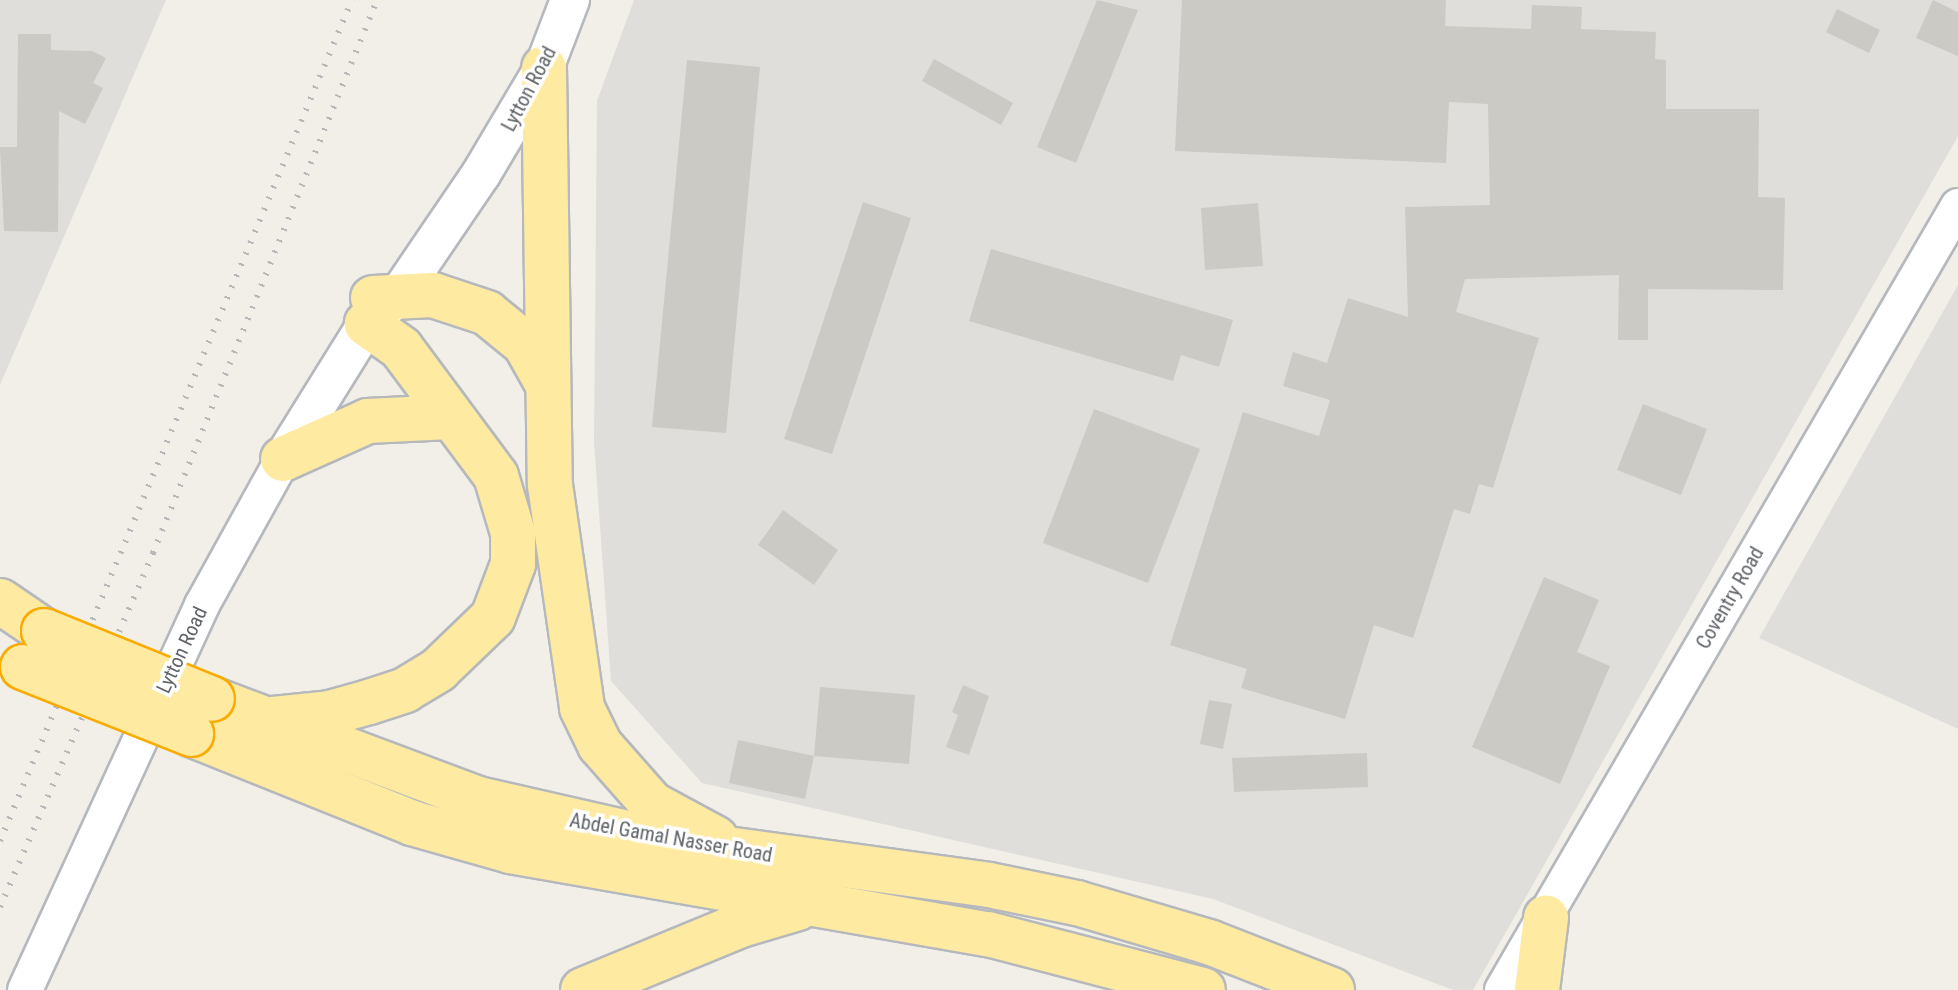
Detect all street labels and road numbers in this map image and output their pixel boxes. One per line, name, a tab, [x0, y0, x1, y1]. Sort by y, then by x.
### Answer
street label: Lytton Road	[497, 42, 561, 136]
street label: Coventry Road	[1691, 543, 1769, 653]
street label: Lytton Road	[152, 603, 212, 697]
street label: Abdel Gamal Nasser Road	[568, 808, 774, 868]

